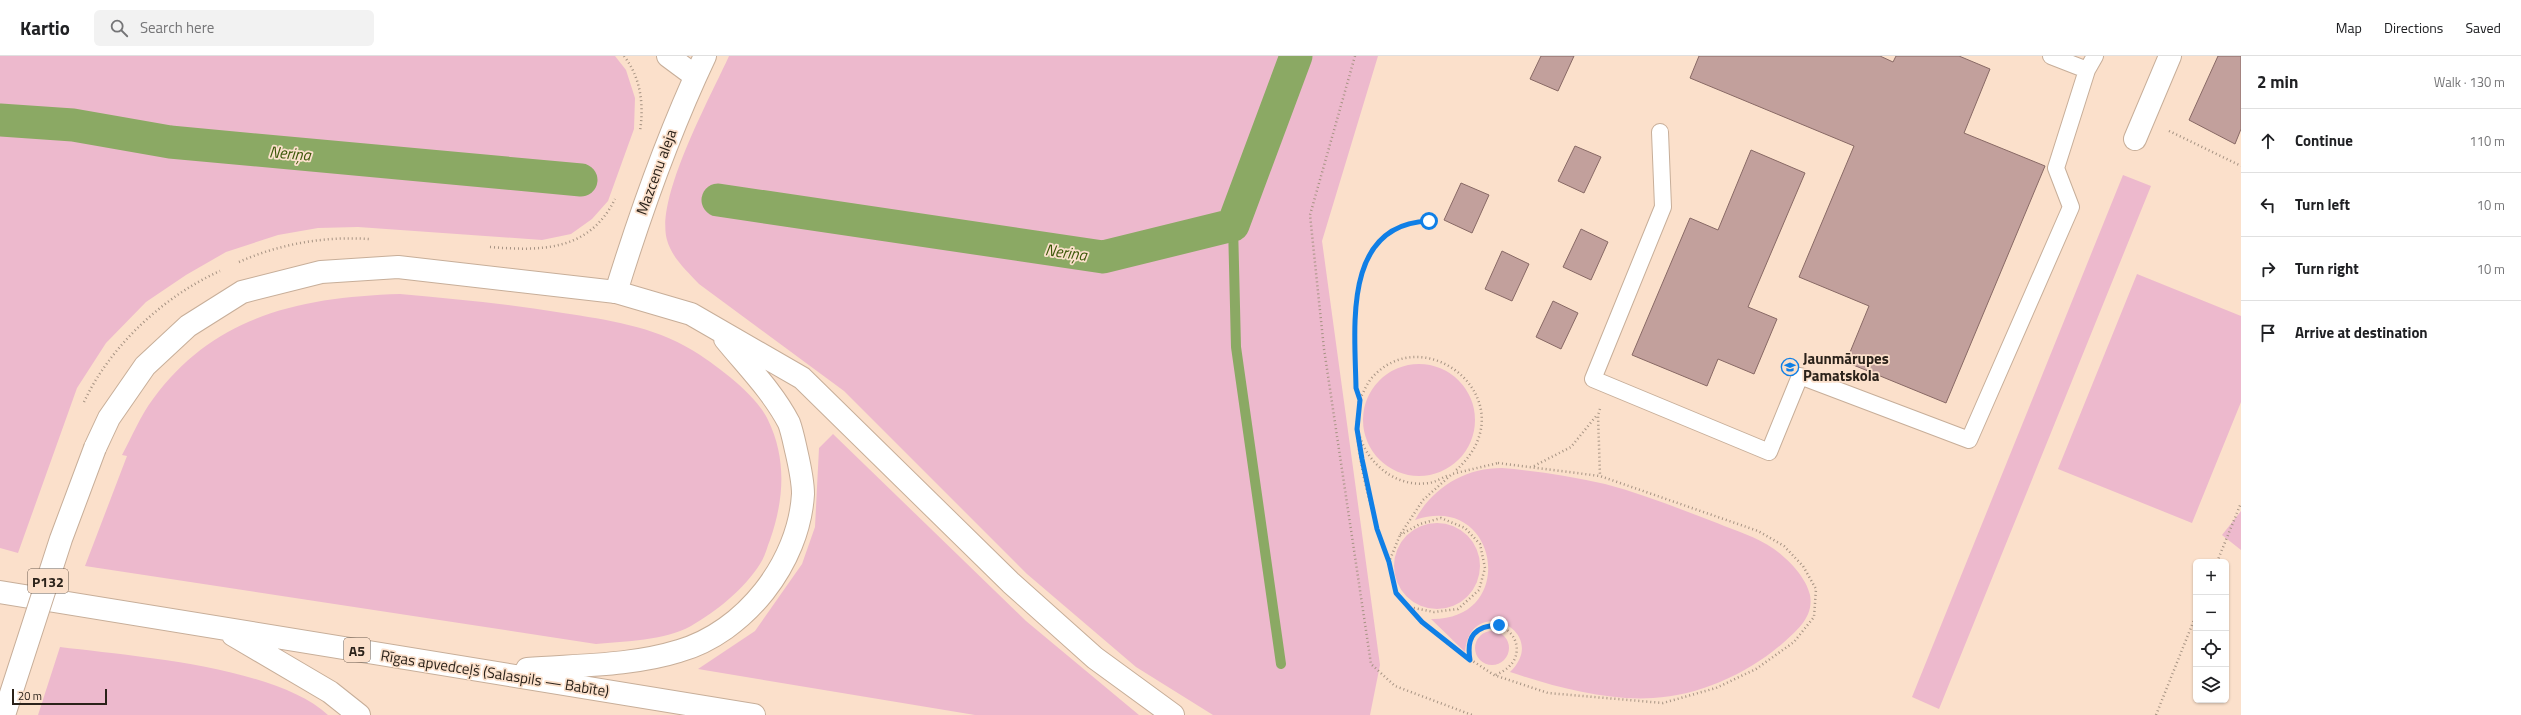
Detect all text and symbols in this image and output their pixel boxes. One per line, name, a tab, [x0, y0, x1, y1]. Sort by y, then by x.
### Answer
search box	[94, 10, 374, 46]
text: Kartio	[20, 13, 70, 42]
text: Search here	[140, 16, 214, 39]
icon: search	[108, 17, 130, 39]
text: Map	[2336, 17, 2362, 38]
text: Directions	[2384, 17, 2443, 38]
text: Saved	[2465, 17, 2501, 38]
text: 2 min	[2257, 69, 2298, 95]
text: Walk · 130 m	[2434, 72, 2505, 92]
street label: Mazcenu aleja	[630, 126, 682, 218]
text: Continue	[2295, 129, 2353, 152]
icon: ahead	[2257, 130, 2279, 152]
text: 110 m	[2469, 131, 2505, 151]
water label: Neriņa	[268, 139, 313, 167]
text: Turn left	[2295, 193, 2350, 216]
icon: left	[2257, 194, 2279, 216]
text: 10 m	[2477, 195, 2505, 215]
route start	[1420, 212, 1438, 230]
water label: Neriņa	[1044, 237, 1089, 267]
text: Turn right	[2295, 257, 2359, 280]
icon: right	[2257, 258, 2279, 280]
text: 10 m	[2477, 259, 2505, 279]
text: Arrive at destination	[2295, 321, 2428, 344]
icon: arrive	[2257, 322, 2279, 344]
place label: Jaunmārupes Pamatskola	[1803, 347, 1889, 387]
school or university icon: Jaunmārupes Pamatskola	[1780, 357, 1800, 377]
map controls	[2193, 559, 2229, 703]
button: +	[2193, 559, 2229, 595]
road number: P132	[28, 569, 68, 593]
button: −	[2193, 595, 2229, 631]
route end	[1490, 616, 1508, 634]
button: locate	[2193, 631, 2229, 667]
road number: A5	[344, 638, 370, 662]
street label: Rīgas apvedceļš (Salaspils — Babīte)	[379, 644, 611, 702]
button: layers	[2193, 667, 2229, 703]
scale bar	[12, 687, 107, 706]
text: 20 m	[18, 688, 42, 704]

